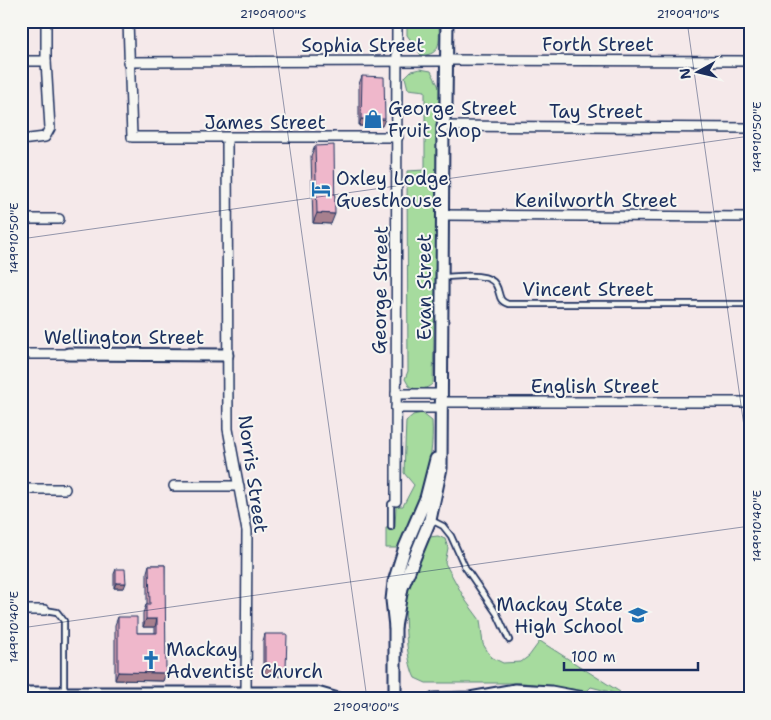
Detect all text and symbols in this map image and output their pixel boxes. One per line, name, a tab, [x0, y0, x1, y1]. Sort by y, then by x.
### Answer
text: 21°09'00"S	[240, 6, 307, 22]
text: 21°09'10"S	[656, 6, 720, 22]
street label: Forth Street	[542, 32, 654, 57]
street label: Sophia Street	[301, 33, 425, 58]
north arrow	[674, 48, 724, 98]
text: N	[675, 67, 695, 81]
place label: George Street Fruit Shop	[388, 96, 517, 143]
street label: Tay Street	[549, 99, 643, 124]
text: 149°10'50"E	[749, 101, 765, 173]
shop icon: George Street Fruit Shop	[362, 108, 384, 130]
street label: James Street	[204, 110, 326, 135]
place label: Oxley Lodge Guesthouse	[336, 166, 449, 213]
hotel icon: Oxley Lodge Guesthouse	[310, 178, 332, 200]
street label: Kenilworth Street	[515, 188, 677, 213]
text: 149°10'50"E	[6, 202, 22, 274]
street label: George Street	[366, 225, 394, 355]
street label: Evan Street	[412, 234, 437, 340]
street label: Vincent Street	[522, 277, 654, 302]
street label: Wellington Street	[44, 325, 204, 350]
street label: English Street	[531, 374, 659, 399]
street label: Norris Street	[232, 413, 274, 535]
text: 149°10'40"E	[749, 490, 765, 562]
text: 149°10'40"E	[6, 591, 22, 663]
place label: Mackay State High School	[496, 592, 623, 639]
school or university icon: Mackay State High School	[627, 604, 649, 626]
place label: Mackay Adventist Church	[166, 637, 323, 684]
scale bar	[564, 640, 697, 672]
text: 100 m	[571, 647, 616, 667]
church icon: Mackay Adventist Church	[140, 649, 162, 671]
text: 21°09'00"S	[333, 699, 400, 715]

